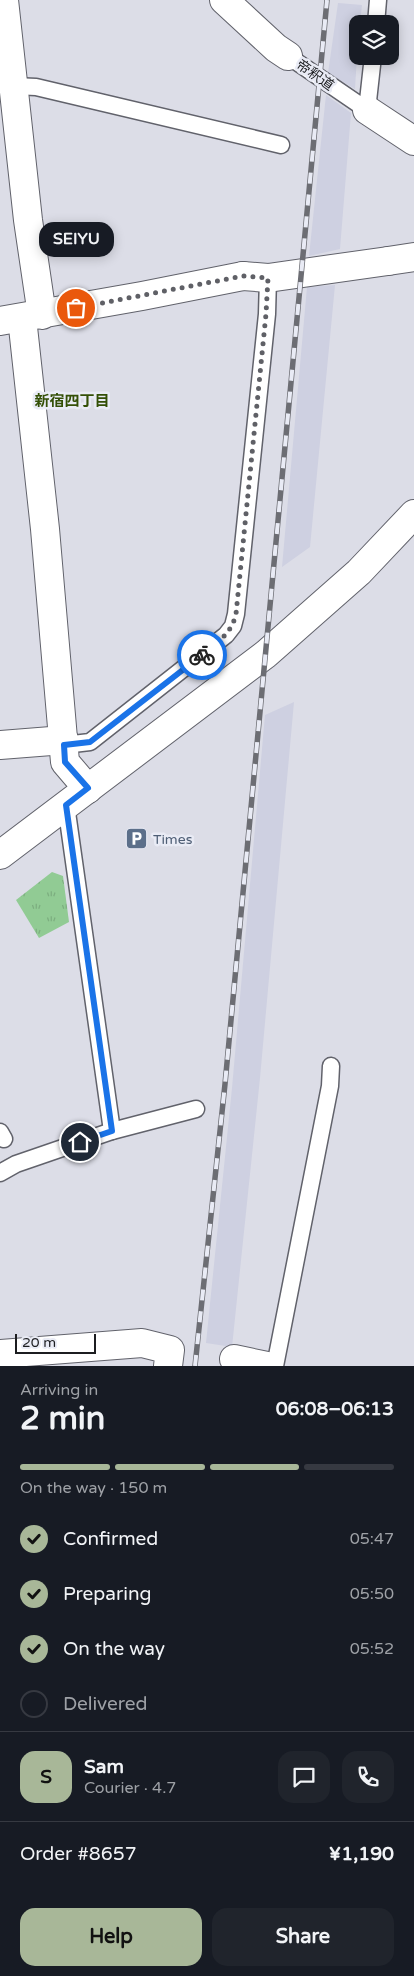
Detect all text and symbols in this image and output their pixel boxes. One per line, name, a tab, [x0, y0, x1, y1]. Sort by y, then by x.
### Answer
map controls	[349, 15, 399, 65]
button: layers	[349, 15, 399, 65]
street label: 帝釈道	[293, 56, 337, 94]
callout: SEIYU	[38, 223, 114, 258]
text: SEIYU	[53, 229, 100, 249]
pin	[55, 287, 97, 329]
icon: bag	[62, 294, 90, 322]
district label: 新宿四丁目	[34, 392, 110, 410]
courier	[177, 630, 227, 680]
icon: bike	[188, 641, 216, 669]
parking icon: Times	[125, 827, 149, 851]
place label: Times	[153, 831, 193, 848]
pin	[59, 1121, 101, 1163]
icon: home	[66, 1128, 94, 1156]
scale bar	[15, 1331, 96, 1354]
text: 20 m	[22, 1334, 56, 1351]
text: Arriving in	[20, 1380, 98, 1400]
text: 06:08–06:13	[276, 1398, 394, 1420]
text: 2 min	[20, 1400, 105, 1438]
text: On the way · 150 m	[20, 1478, 167, 1498]
icon: check	[20, 1525, 48, 1553]
text: Confirmed	[63, 1528, 158, 1550]
text: 05:47	[350, 1529, 394, 1549]
icon: check	[20, 1580, 48, 1608]
text: Preparing	[63, 1583, 152, 1605]
text: 05:50	[350, 1584, 394, 1604]
icon: check	[20, 1635, 48, 1663]
text: On the way	[63, 1638, 165, 1660]
text: 05:52	[350, 1639, 394, 1659]
text: Delivered	[63, 1693, 148, 1715]
button: chat	[278, 1751, 330, 1803]
button: phone	[342, 1751, 394, 1803]
text: Sam	[84, 1756, 124, 1778]
text: S	[40, 1766, 52, 1788]
text: Courier · 4.7	[84, 1778, 176, 1798]
text: Order #8657	[20, 1843, 137, 1865]
text: ¥1,190	[329, 1843, 394, 1865]
button: Help	[20, 1908, 202, 1966]
button: Share	[212, 1908, 394, 1966]

